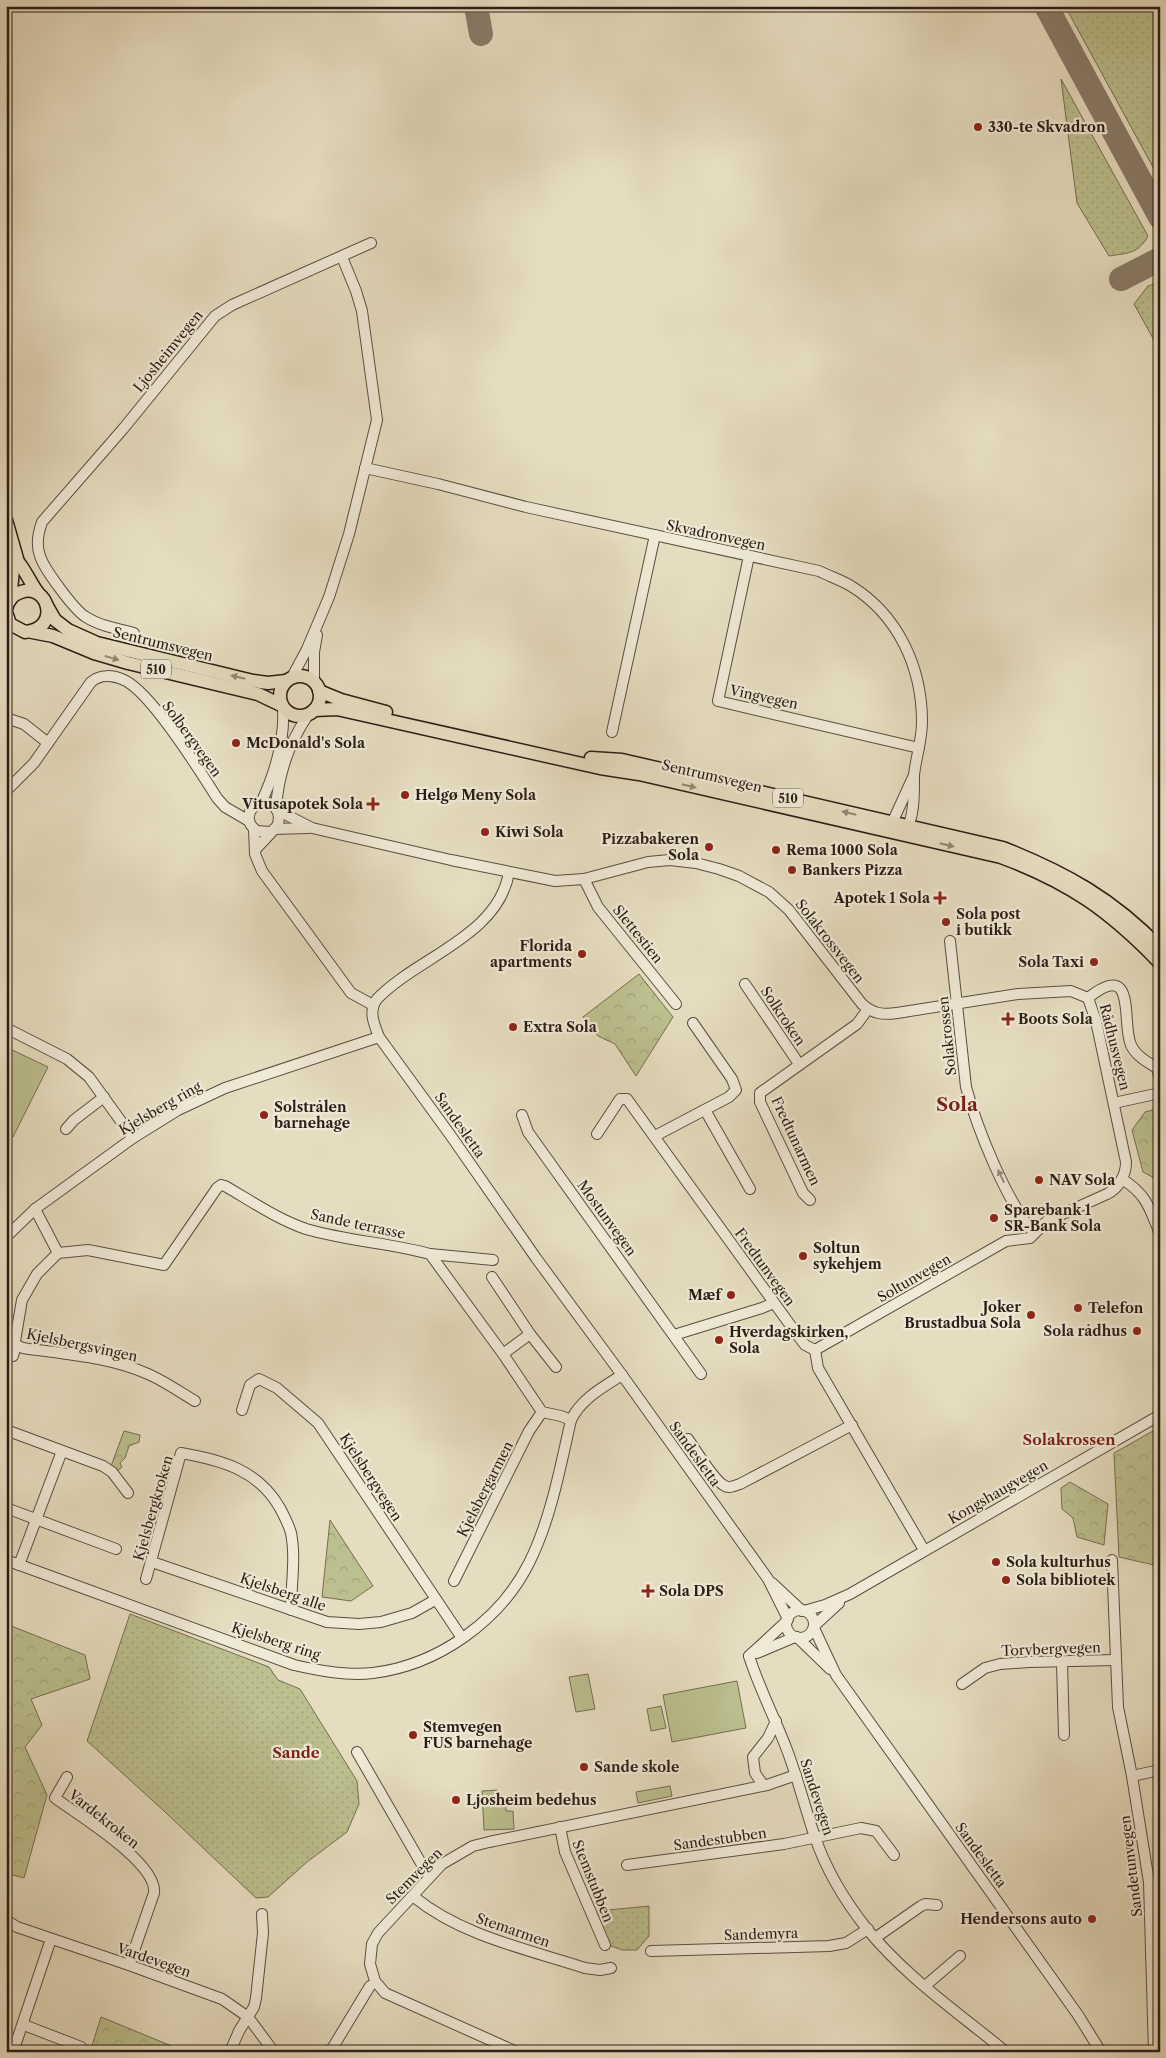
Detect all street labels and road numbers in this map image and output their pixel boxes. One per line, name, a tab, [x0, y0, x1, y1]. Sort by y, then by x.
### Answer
street label: Ljosheimvegen	[129, 306, 207, 396]
street label: Skvadronvegen	[665, 516, 767, 554]
street label: Sentrumsvegen	[111, 623, 215, 665]
road number: 510	[141, 660, 171, 679]
street label: Vingvegen	[727, 681, 800, 713]
street label: Solbergvegen	[158, 697, 226, 781]
street label: Sentrumsvegen	[660, 756, 764, 796]
road number: 510	[773, 788, 803, 808]
street label: Solakrossvegen	[792, 895, 869, 987]
street label: Slettestien	[609, 901, 667, 967]
street label: Solkroken	[757, 983, 810, 1049]
street label: Solakrossen	[934, 995, 960, 1077]
street label: Rådhusvegen	[1096, 1002, 1134, 1092]
street label: Kjelsberg ring	[115, 1077, 205, 1139]
street label: Sandesletta	[431, 1089, 490, 1162]
street label: Fredtunarmen	[767, 1094, 825, 1189]
street label: Mostunvegen	[573, 1177, 641, 1260]
street label: Sande terrasse	[309, 1205, 407, 1243]
street label: Fredtunvegen	[731, 1224, 799, 1310]
street label: Soltunvegen	[874, 1250, 954, 1306]
street label: Kjelsbergsvingen	[25, 1324, 139, 1366]
street label: Sandesletta	[665, 1418, 725, 1491]
street label: Kjelsbergvegen	[336, 1430, 406, 1525]
street label: Kjelsbergarmen	[453, 1438, 517, 1540]
street label: Kjelsbergkroken	[129, 1453, 177, 1563]
street label: Kongshaugvegen	[945, 1456, 1051, 1528]
street label: Kjelsberg alle	[238, 1569, 329, 1615]
street label: Kjelsberg ring	[229, 1618, 323, 1664]
street label: Torvbergvegen	[1001, 1638, 1101, 1660]
street label: Sandevegen	[796, 1756, 838, 1838]
street label: Vardekroken	[64, 1785, 143, 1852]
street label: Sandetunvegen	[1116, 1814, 1146, 1918]
street label: Sandesletta	[951, 1819, 1011, 1892]
street label: Sandestubben	[672, 1824, 768, 1854]
street label: Stemstubben	[568, 1837, 618, 1925]
street label: Stemvegen	[382, 1844, 446, 1908]
street label: Stemarmen	[474, 1909, 553, 1951]
street label: Sandemyra	[723, 1924, 799, 1944]
street label: Vardevegen	[114, 1939, 194, 1981]

